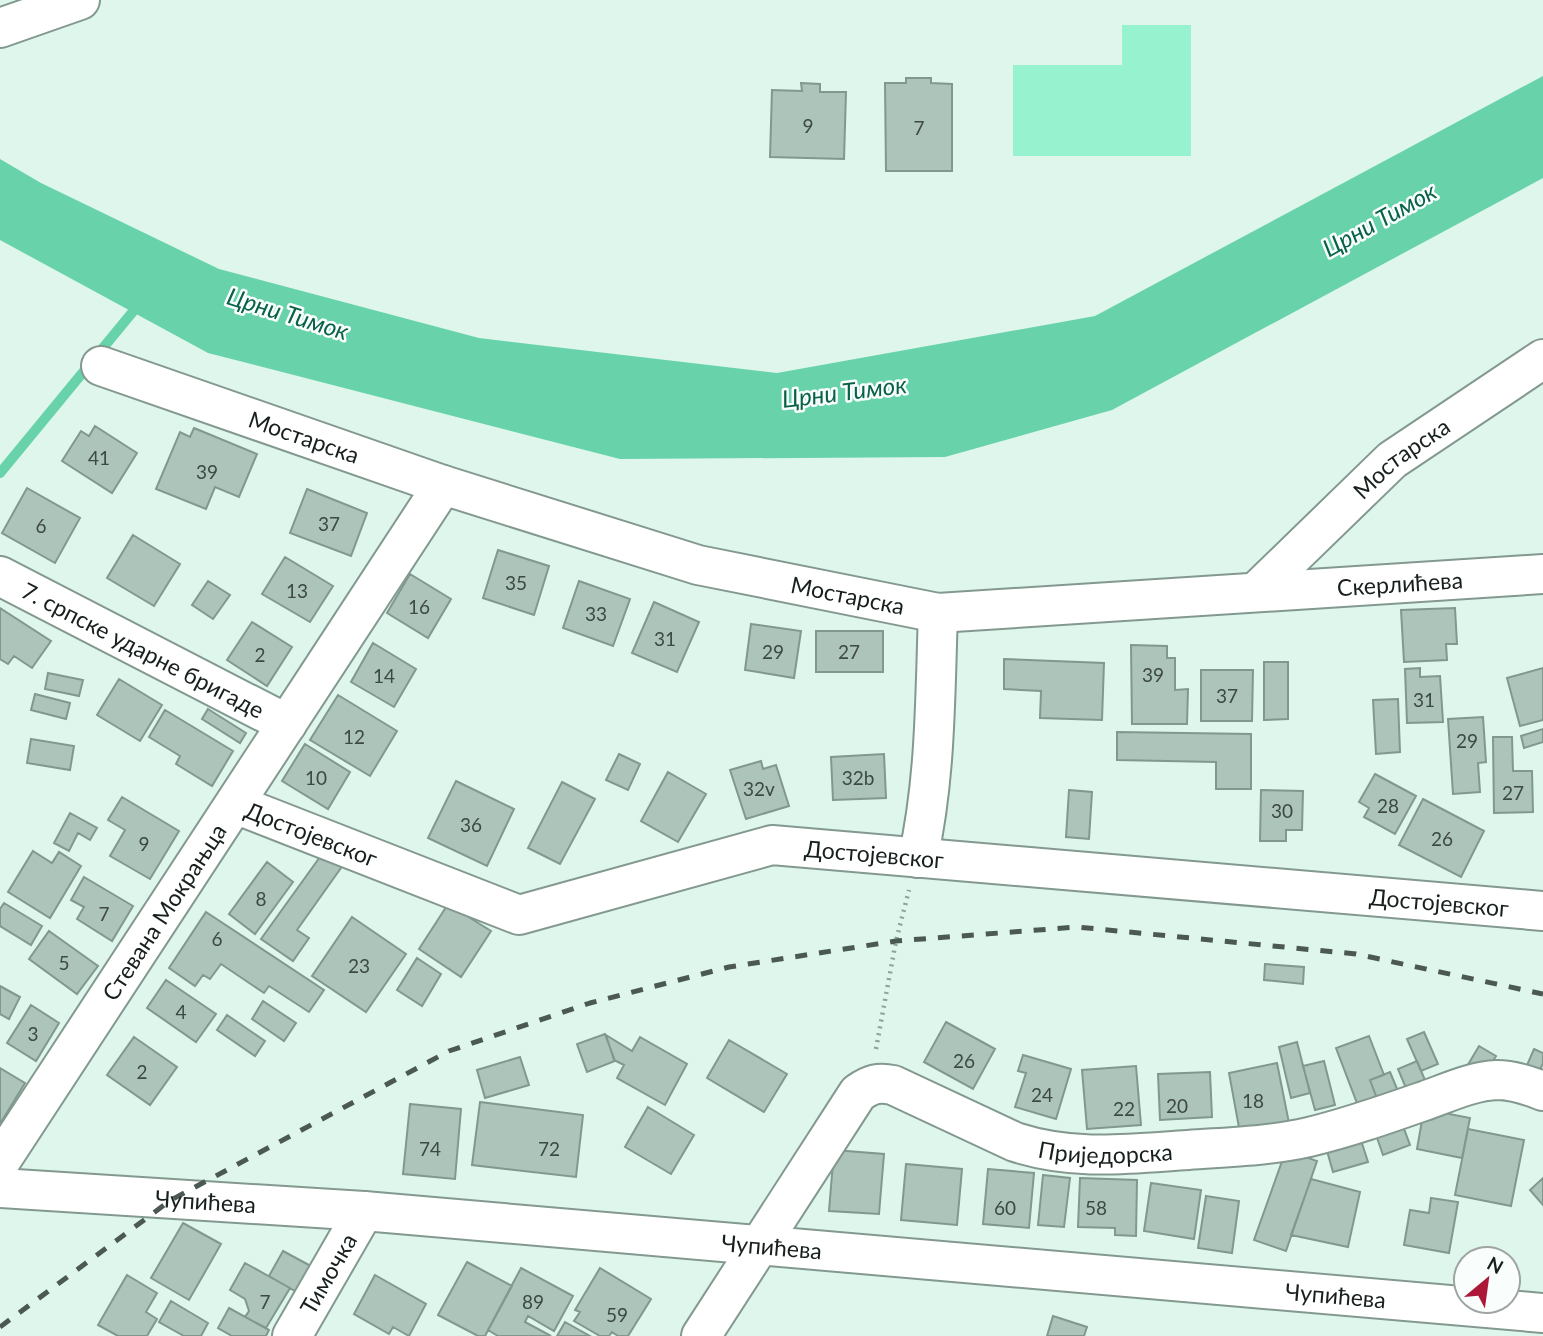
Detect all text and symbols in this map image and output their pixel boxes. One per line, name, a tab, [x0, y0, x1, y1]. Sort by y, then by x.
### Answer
house number: 9	[802, 114, 814, 137]
house number: 7	[913, 116, 925, 139]
water label: Црни Тимок	[1317, 176, 1441, 262]
water label: Црни Тимок	[224, 281, 353, 345]
water label: Црни Тимок	[780, 369, 908, 413]
street label: Мостарска	[245, 405, 363, 469]
street label: Мостарска	[1347, 412, 1455, 504]
house number: 41	[88, 446, 110, 469]
house number: 39	[196, 460, 218, 483]
house number: 37	[318, 512, 340, 535]
house number: 6	[35, 514, 47, 537]
street label: Скерлићева	[1336, 565, 1464, 601]
street label: Мостарска	[788, 570, 907, 620]
house number: 35	[505, 571, 527, 594]
street label: 7. српске ударне бригаде	[17, 576, 269, 724]
house number: 13	[286, 579, 308, 602]
house number: 16	[408, 595, 430, 618]
house number: 33	[585, 602, 607, 625]
house number: 31	[654, 627, 676, 650]
house number: 29	[762, 640, 784, 663]
house number: 27	[838, 640, 860, 663]
house number: 2	[254, 643, 266, 666]
house number: 39	[1142, 663, 1164, 686]
house number: 14	[373, 664, 395, 687]
house number: 37	[1216, 684, 1238, 707]
house number: 31	[1413, 688, 1435, 711]
house number: 12	[343, 725, 365, 748]
house number: 29	[1456, 729, 1478, 752]
house number: 10	[305, 766, 327, 789]
house number: 32b	[842, 766, 874, 789]
house number: 32v	[743, 777, 775, 800]
house number: 27	[1502, 781, 1524, 804]
house number: 28	[1377, 794, 1399, 817]
street label: Достојевског	[241, 795, 382, 873]
house number: 30	[1271, 799, 1293, 822]
house number: 36	[460, 813, 482, 836]
street label: Стевана Мокрањца	[96, 818, 232, 1006]
house number: 26	[1431, 827, 1453, 850]
house number: 9	[138, 832, 150, 855]
street label: Достојевског	[803, 834, 945, 874]
street label: Достојевског	[1368, 882, 1510, 922]
house number: 8	[255, 887, 267, 910]
house number: 7	[98, 902, 110, 925]
house number: 6	[211, 927, 223, 950]
house number: 5	[58, 951, 70, 974]
house number: 23	[348, 954, 370, 977]
house number: 4	[175, 1000, 187, 1023]
house number: 3	[27, 1022, 39, 1045]
house number: 26	[953, 1049, 975, 1072]
house number: 2	[136, 1060, 148, 1083]
house number: 24	[1031, 1083, 1053, 1106]
house number: 18	[1242, 1089, 1264, 1112]
house number: 20	[1166, 1094, 1188, 1117]
house number: 22	[1113, 1097, 1135, 1120]
street label: Приједорска	[1036, 1135, 1174, 1169]
house number: 74	[419, 1137, 441, 1160]
house number: 72	[538, 1137, 560, 1160]
street label: Чупићева	[154, 1184, 257, 1218]
house number: 60	[994, 1196, 1016, 1219]
house number: 58	[1085, 1196, 1107, 1219]
street label: Тимочка	[294, 1228, 362, 1319]
street label: Чупићева	[720, 1228, 823, 1265]
north arrow	[1452, 1245, 1522, 1315]
text: N	[1484, 1251, 1507, 1278]
street label: Чупићева	[1284, 1277, 1387, 1313]
house number: 7	[259, 1290, 271, 1313]
house number: 89	[522, 1290, 544, 1313]
house number: 59	[606, 1303, 628, 1326]

